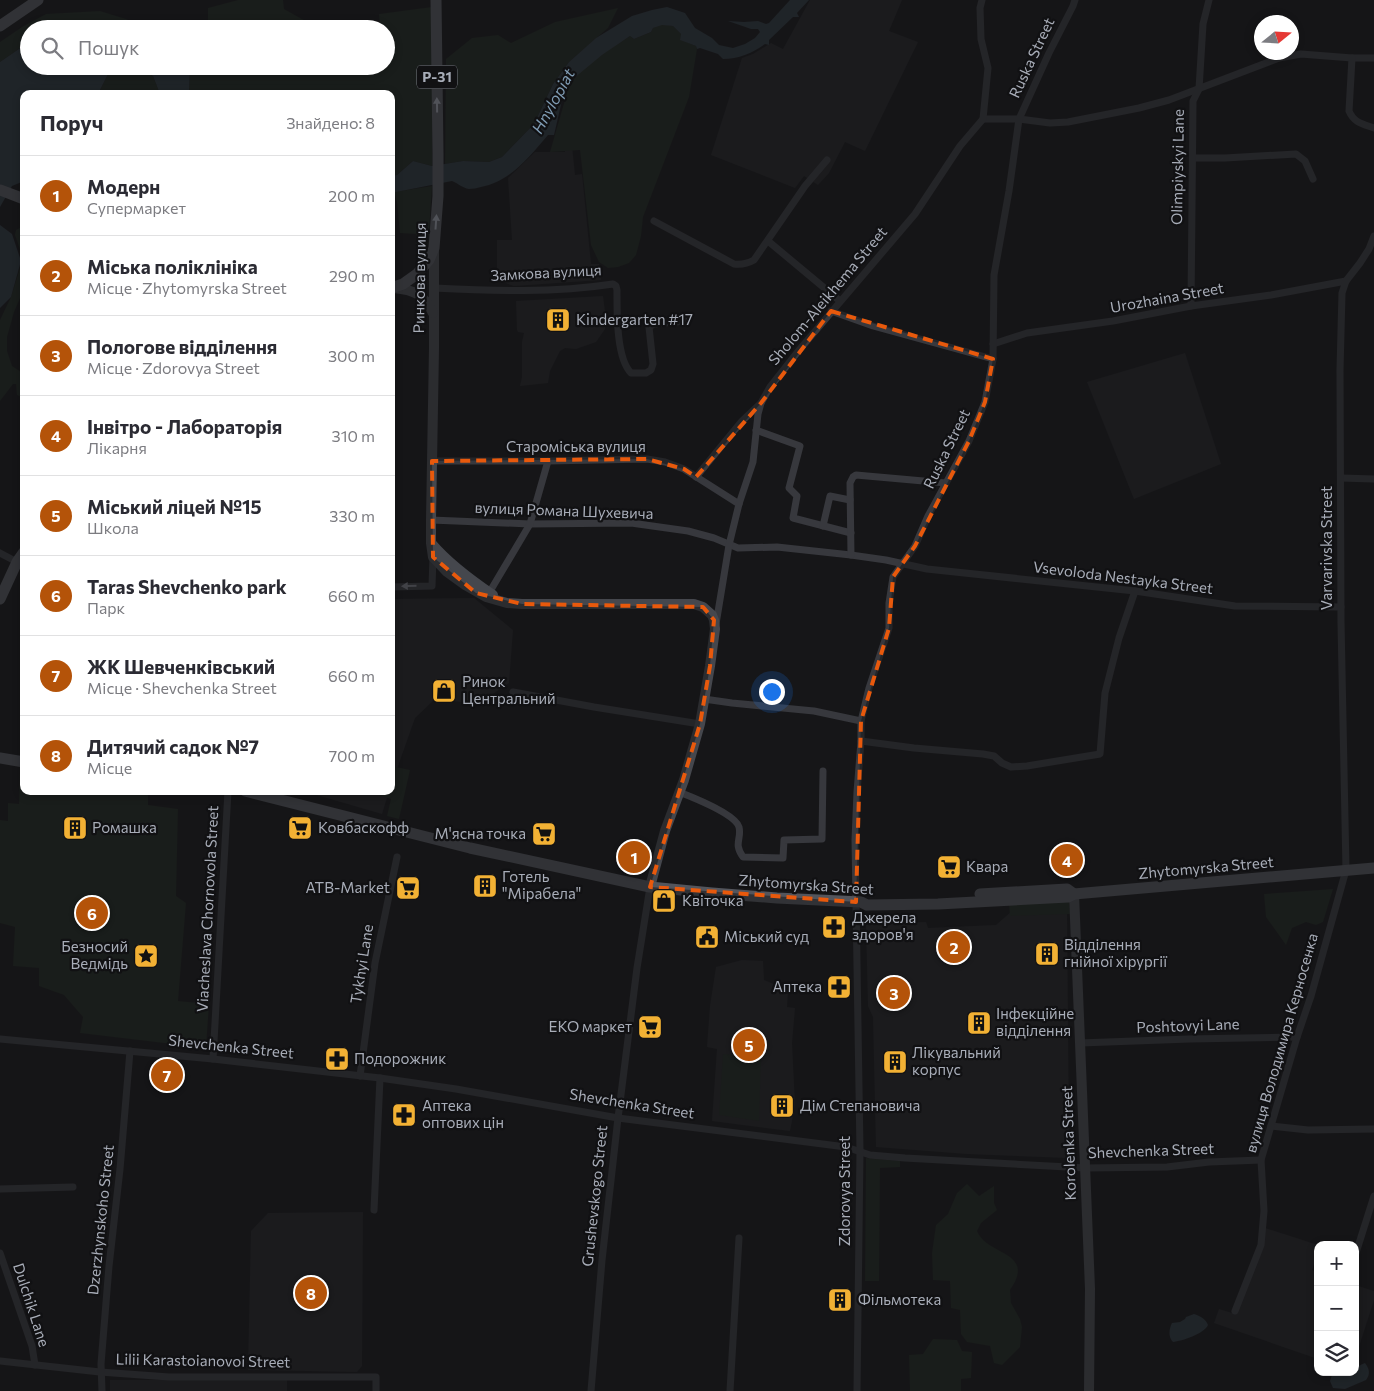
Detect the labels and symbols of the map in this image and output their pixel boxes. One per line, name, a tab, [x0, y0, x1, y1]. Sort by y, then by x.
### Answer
street label: Ruska Street	[1005, 15, 1058, 101]
north arrow	[1254, 15, 1299, 60]
water label: Hnylopiat	[527, 65, 578, 137]
road number: Р-31	[417, 66, 457, 88]
one-way arrow	[433, 97, 441, 113]
street label: Olimpiyskyi Lane	[1167, 109, 1187, 225]
one-way arrow	[432, 214, 440, 230]
street label: Ринкова вулиця	[409, 222, 429, 334]
street label: Sholom-Aleikhema Street	[764, 223, 890, 368]
street label: Замкова вулиця	[490, 260, 602, 284]
street label: Urozhaina Street	[1109, 278, 1225, 316]
building icon: Kindergarten #17	[545, 307, 571, 333]
place label: Kindergarten #17	[576, 310, 693, 328]
street label: Ruska Street	[919, 406, 973, 491]
street label: Староміська вулиця	[506, 437, 646, 455]
street label: Varvarivska Street	[1317, 486, 1335, 610]
street label: вулиця Романа Шухевича	[474, 498, 654, 522]
street label: Vsevoloda Nestayka Street	[1032, 557, 1214, 597]
one-way arrow	[400, 583, 416, 591]
place label: Ринок Центральний	[462, 672, 556, 707]
shop icon: Ринок Центральний	[431, 678, 457, 704]
your location	[759, 679, 785, 705]
street label: Viacheslava Chornovola Street	[193, 805, 221, 1013]
building icon: Ромашка	[62, 815, 88, 841]
supermarket icon: Ковбаскофф	[287, 815, 313, 841]
place label: Ромашка	[92, 818, 157, 836]
place label: Ковбаскофф	[318, 818, 409, 836]
supermarket icon: М'ясна точка	[531, 821, 557, 847]
place label: М'ясна точка	[434, 824, 526, 842]
pin: 1	[618, 838, 650, 876]
pin: 4	[1051, 841, 1083, 879]
street label: Zhytomyrska Street	[1138, 852, 1274, 882]
supermarket icon: Квара	[936, 854, 962, 880]
place label: Квара	[966, 857, 1008, 875]
place label: Готель "Мірабела"	[502, 867, 581, 902]
street label: Zhytomyrska Street	[738, 870, 874, 898]
building icon: Готель "Мірабела"	[472, 873, 498, 899]
supermarket icon: ATB-Market	[395, 875, 421, 901]
place label: ATB-Market	[306, 878, 390, 896]
shop icon: Квіточка	[651, 888, 677, 914]
place label: Квіточка	[682, 891, 744, 909]
pin: 6	[76, 894, 108, 932]
place label: Джерела здоров'я	[852, 908, 916, 943]
pharmacy icon: Джерела здоров'я	[821, 914, 847, 940]
street label: Tykhyi Lane	[346, 923, 376, 1005]
public building icon: Міський суд	[694, 924, 720, 950]
place label: Міський суд	[724, 927, 809, 945]
pin: 2	[938, 928, 970, 966]
street label: вулиця Володимира Керносенка	[1241, 931, 1321, 1155]
place label: Відділення гнійної хірургії	[1064, 935, 1168, 970]
place label: Безносий Ведмідь	[61, 937, 128, 972]
building icon: Відділення гнійної хірургії	[1034, 941, 1060, 967]
place icon: Безносий Ведмідь	[133, 943, 159, 969]
pharmacy icon: Аптека	[826, 974, 852, 1000]
pin: 3	[878, 974, 910, 1012]
place label: Аптека	[772, 977, 822, 995]
place label: Інфекційне відділення	[996, 1004, 1074, 1039]
building icon: Інфекційне відділення	[966, 1010, 992, 1036]
supermarket icon: ЕКО маркет	[637, 1014, 663, 1040]
street label: Poshtovyi Lane	[1136, 1014, 1240, 1036]
place label: ЕКО маркет	[549, 1017, 632, 1035]
pin: 5	[733, 1026, 765, 1064]
street label: Shevchenka Street	[167, 1030, 295, 1062]
place label: Лікувальний корпус	[912, 1043, 1001, 1078]
pharmacy icon: Подорожник	[324, 1046, 350, 1072]
place label: Подорожник	[354, 1049, 446, 1067]
building icon: Лікувальний корпус	[882, 1049, 908, 1075]
pin: 7	[151, 1056, 183, 1094]
street label: Shevchenka Street	[568, 1084, 696, 1122]
street label: Korolenka Street	[1057, 1085, 1079, 1201]
building icon: Дім Степановича	[769, 1093, 795, 1119]
place label: Аптека оптових цін	[422, 1096, 504, 1131]
place label: Дім Степановича	[800, 1096, 920, 1114]
pharmacy icon: Аптека оптових цін	[391, 1102, 417, 1128]
street label: Grushevskogo Street	[578, 1124, 610, 1267]
street label: Zdorovya Street	[835, 1136, 853, 1246]
street label: Shevchenka Street	[1088, 1139, 1214, 1161]
street label: Dzerzhynskoho Street	[83, 1144, 117, 1296]
street label: Dulchik Lane	[10, 1261, 54, 1349]
pin: 8	[295, 1274, 327, 1312]
building icon: Фільмотека	[827, 1287, 853, 1313]
place label: Фільмотека	[858, 1290, 941, 1308]
street label: Lilii Karastoianovoi Street	[116, 1349, 291, 1371]

